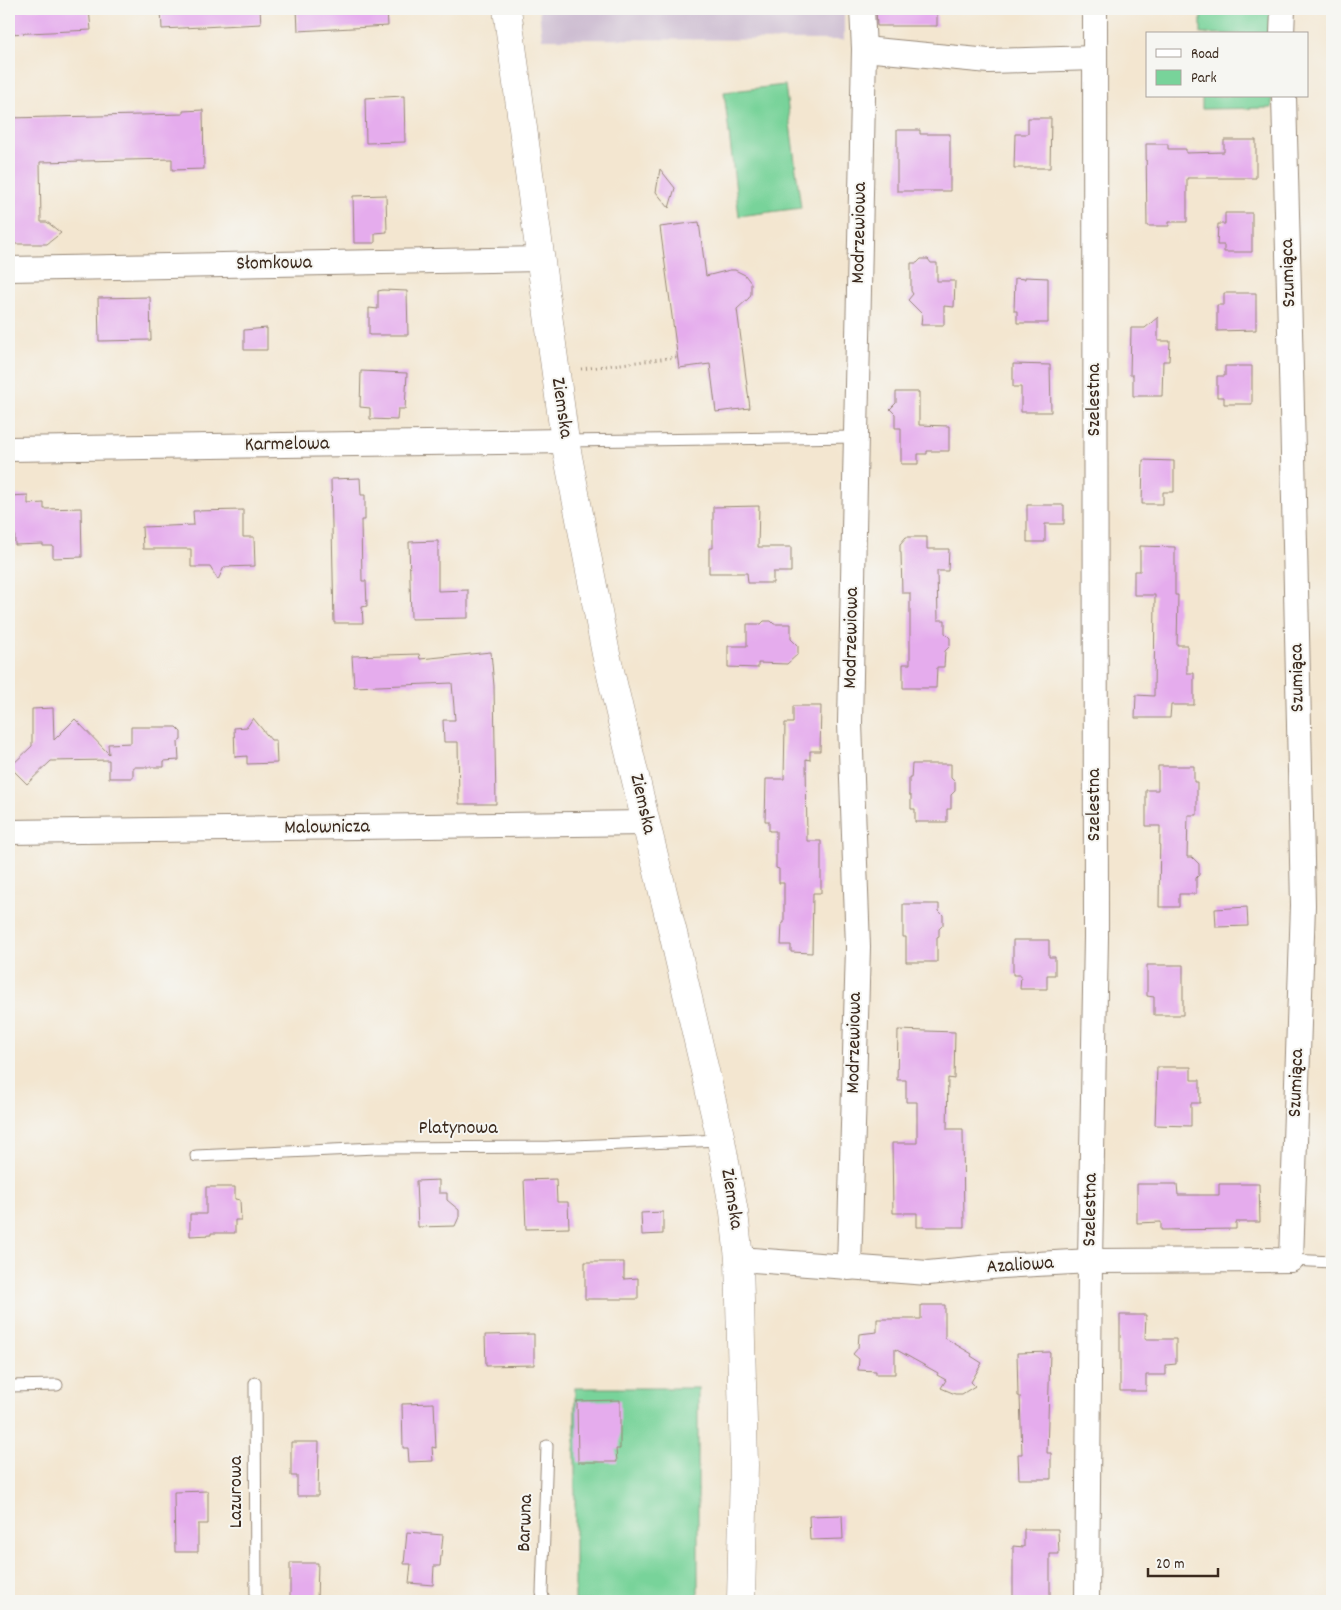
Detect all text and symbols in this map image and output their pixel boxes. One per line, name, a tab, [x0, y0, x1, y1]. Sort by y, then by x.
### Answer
legend	[1146, 32, 1308, 98]
text: Road	[1191, 44, 1219, 66]
text: Park	[1191, 68, 1217, 90]
street label: Modrzewiowa	[845, 181, 875, 284]
street label: Szumiąca	[1274, 238, 1304, 308]
street label: Słomkowa	[236, 249, 313, 279]
street label: Szelestna	[1081, 363, 1109, 437]
street label: Ziemska	[543, 376, 579, 441]
street label: Karmelowa	[245, 430, 330, 460]
street label: Modrzewiowa	[837, 586, 867, 689]
street label: Szumiąca	[1283, 643, 1313, 713]
street label: Szelestna	[1081, 768, 1109, 842]
street label: Ziemska	[621, 771, 663, 837]
street label: Malownicza	[284, 813, 371, 843]
street label: Modrzewiowa	[840, 991, 870, 1094]
street label: Szumiąca	[1282, 1048, 1312, 1118]
street label: Platynowa	[418, 1115, 498, 1143]
street label: Ziemska	[712, 1167, 750, 1232]
street label: Szelestna	[1076, 1173, 1106, 1247]
street label: Azaliowa	[985, 1250, 1055, 1282]
street label: Lazurowa	[223, 1455, 251, 1528]
street label: Barwna	[511, 1493, 541, 1552]
scale bar	[1148, 1545, 1218, 1577]
text: 20 m	[1156, 1554, 1184, 1576]

